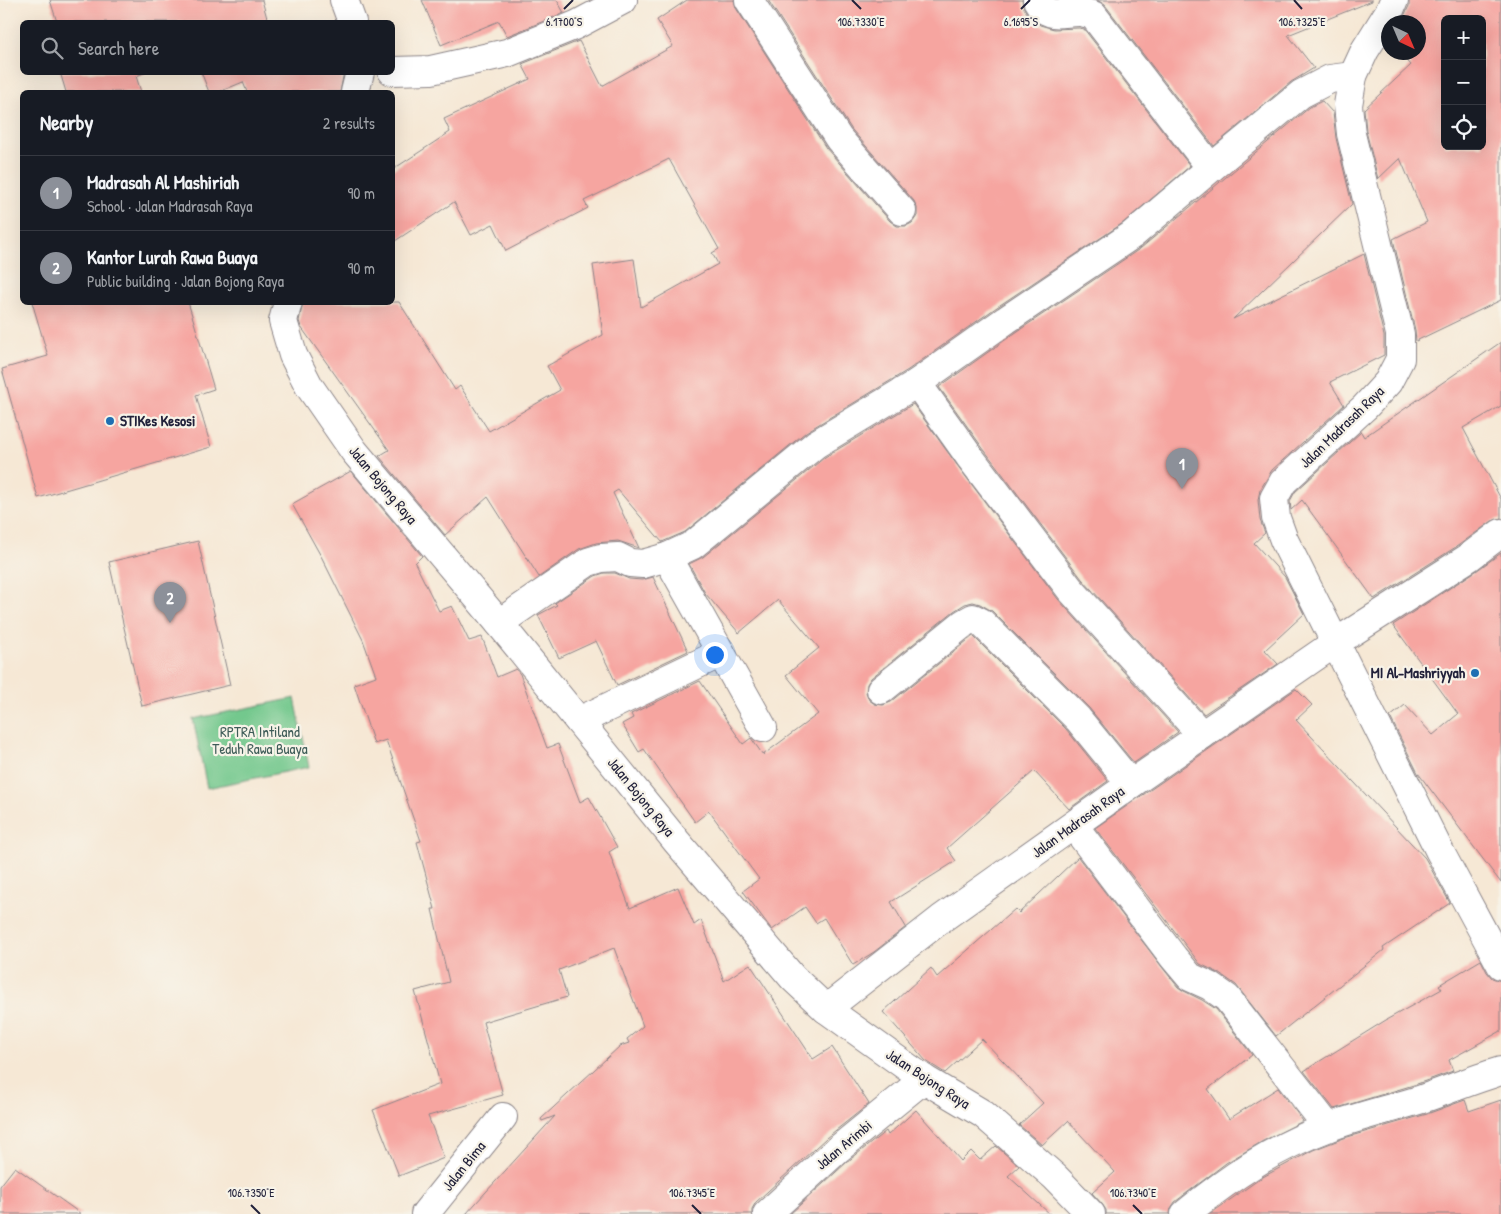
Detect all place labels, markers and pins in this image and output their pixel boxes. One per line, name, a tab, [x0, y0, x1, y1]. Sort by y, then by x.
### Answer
place label: STIKes Kesosi	[120, 410, 195, 431]
marker: STIKes Kesosi	[104, 415, 116, 427]
pin: 1	[1166, 448, 1198, 489]
pin: 2	[154, 582, 186, 623]
place label: MI Al-Mashriyyah	[1371, 662, 1466, 684]
marker: MI Al-Mashriyyah	[1469, 667, 1481, 679]

